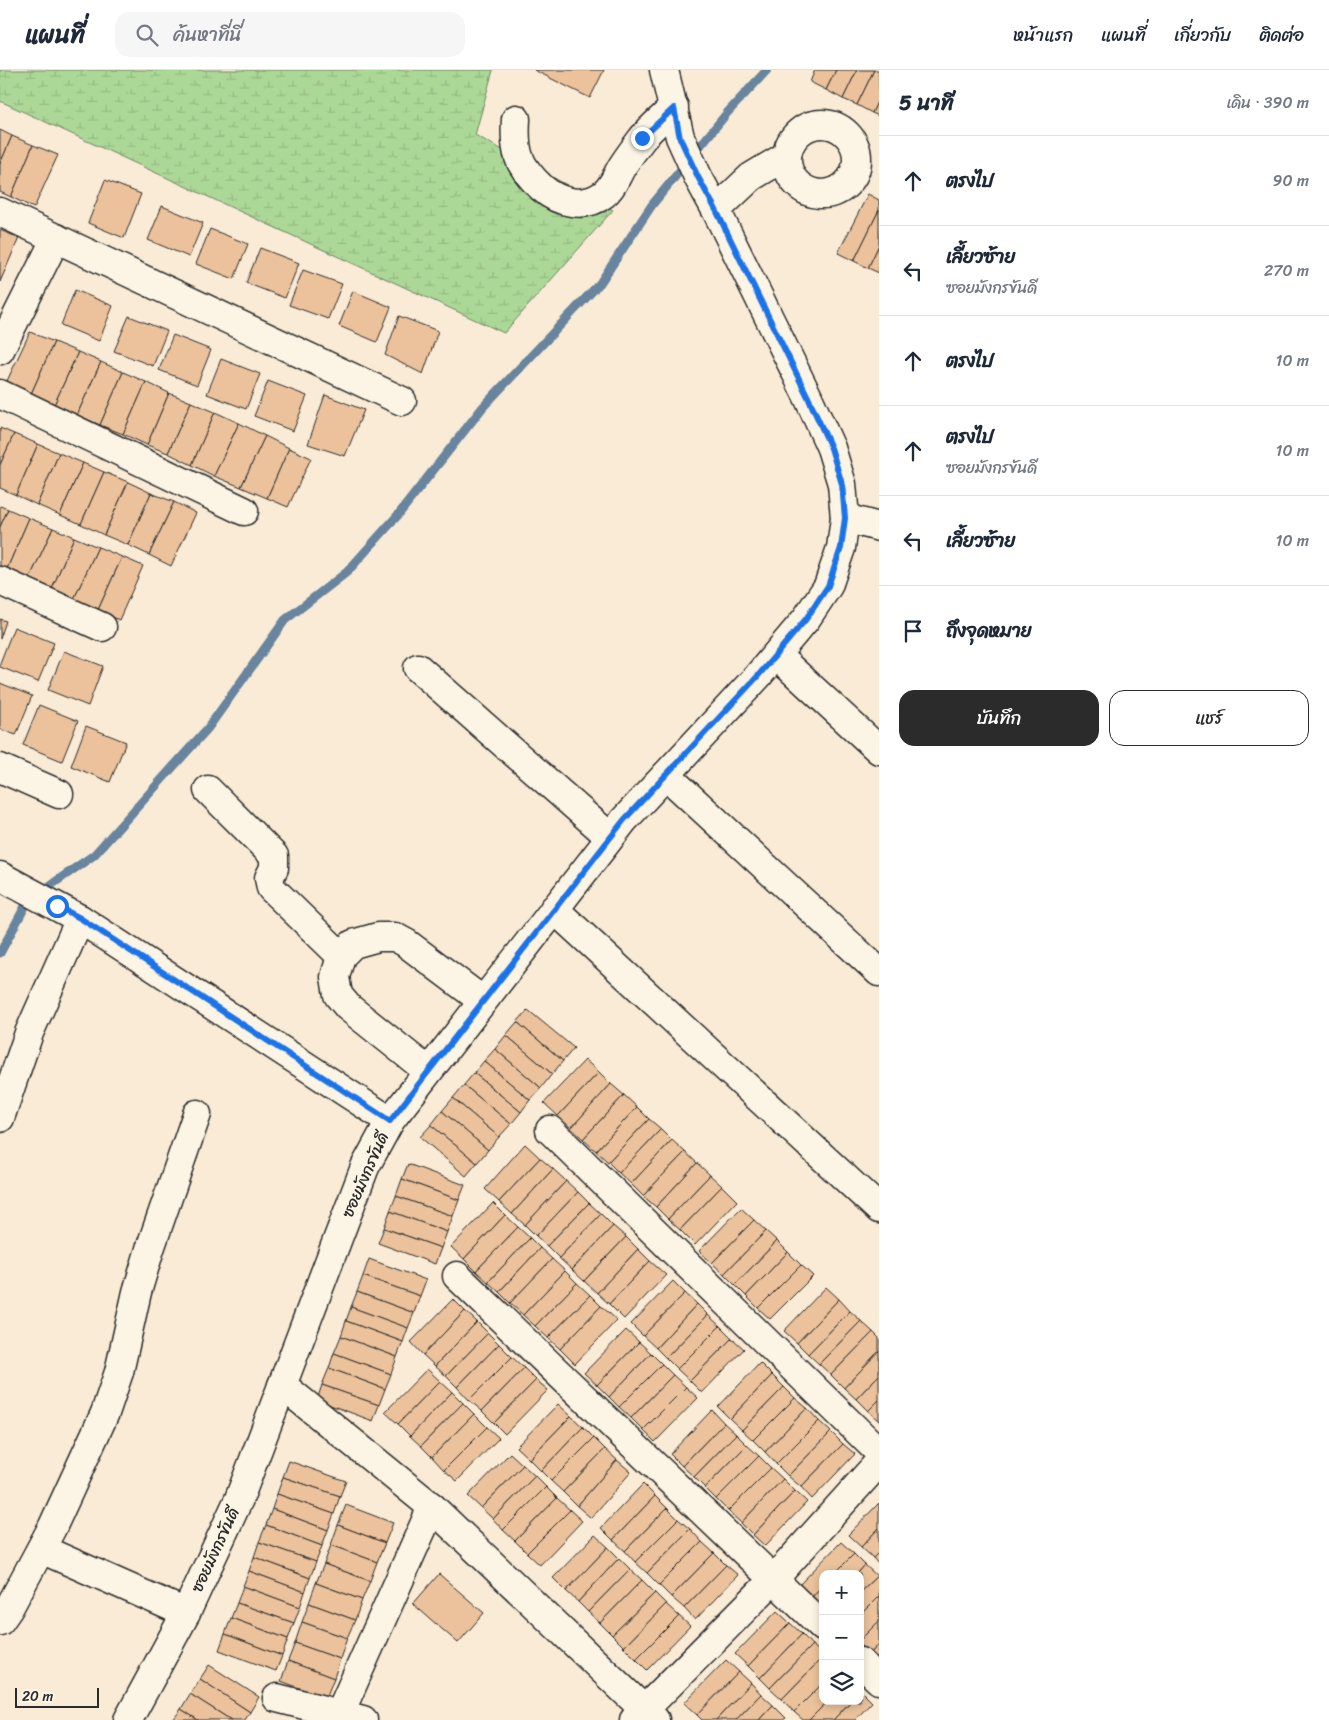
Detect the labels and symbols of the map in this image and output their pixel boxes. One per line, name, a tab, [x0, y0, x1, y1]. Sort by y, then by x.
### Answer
route end	[631, 127, 654, 150]
route start	[46, 895, 69, 918]
street label: ซอยมังกรขันดี	[333, 1126, 398, 1222]
street label: ซอยมังกรขันดี	[183, 1501, 248, 1597]
scale bar	[15, 1685, 99, 1708]

